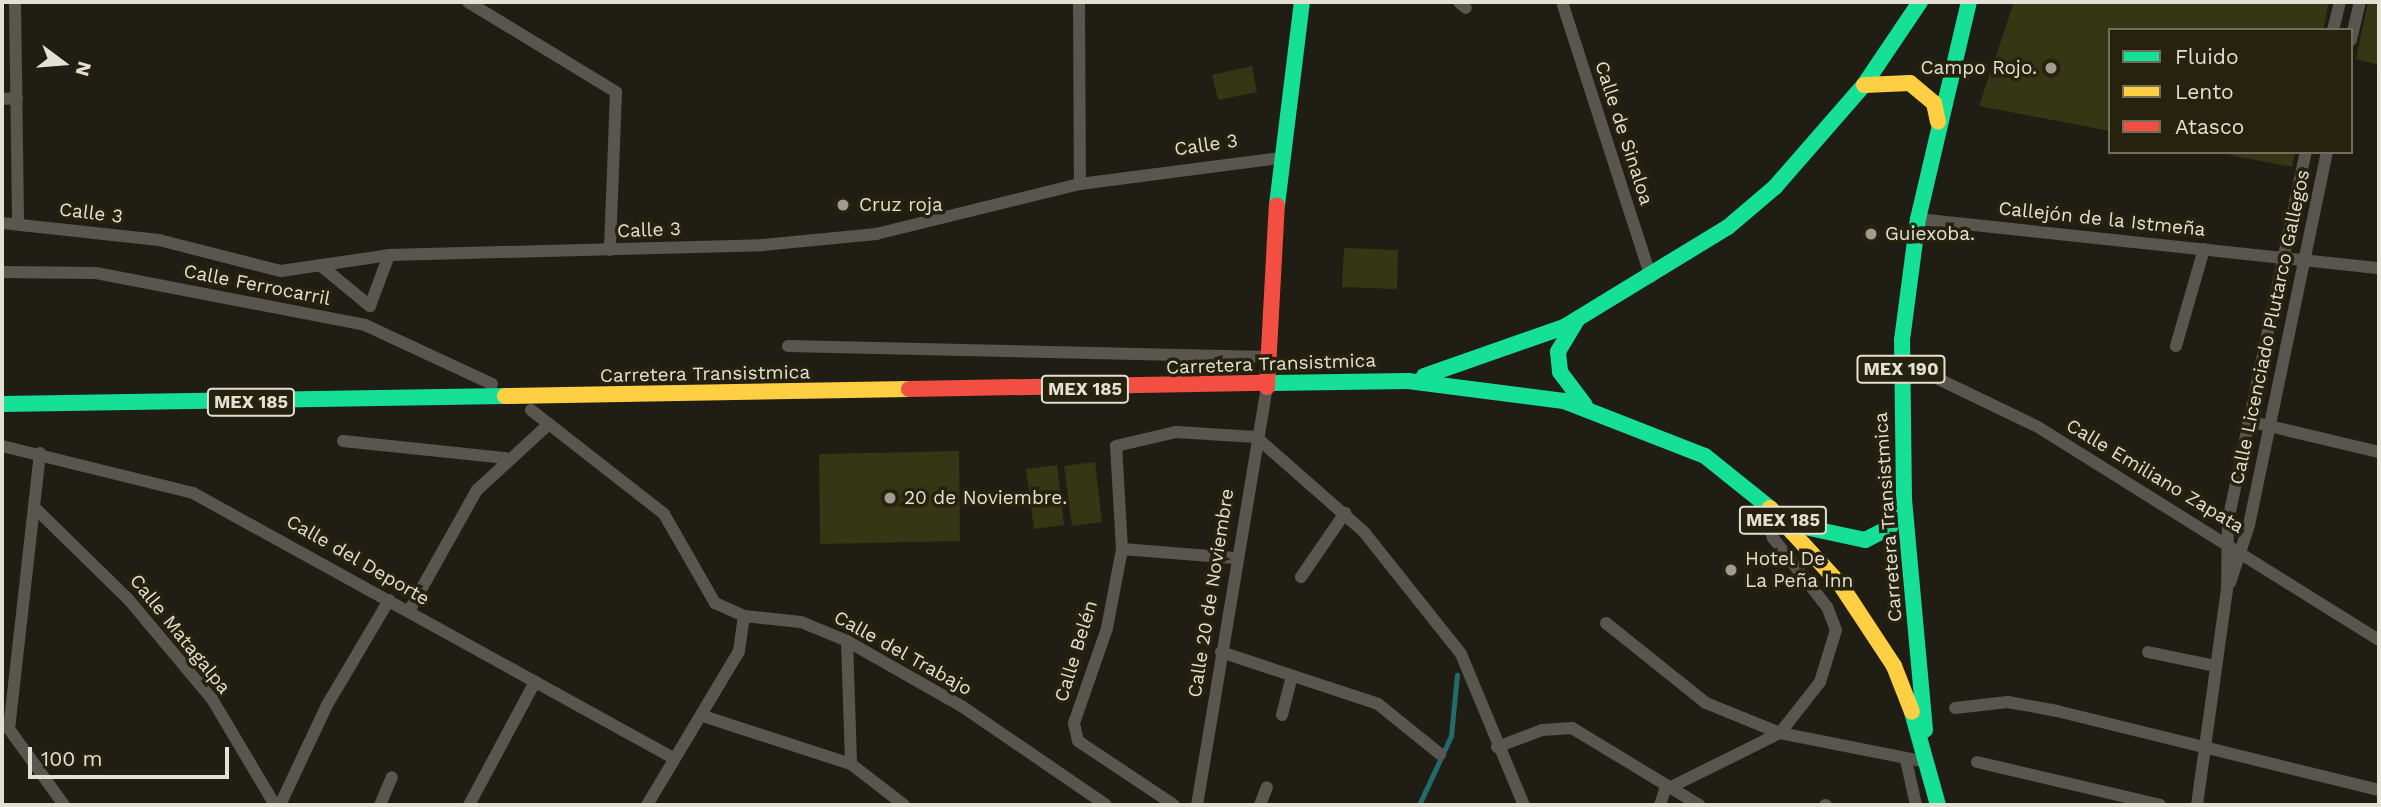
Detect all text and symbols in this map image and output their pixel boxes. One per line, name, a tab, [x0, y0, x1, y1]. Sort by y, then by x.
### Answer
north arrow	[28, 28, 98, 98]
legend	[2108, 28, 2353, 154]
text: Fluido	[2175, 44, 2239, 69]
place label: Campo Rojo.	[1920, 57, 2037, 79]
street label: Calle de Sinaloa	[1590, 58, 1658, 208]
text: N	[71, 59, 97, 79]
marker: Campo Rojo.	[2043, 60, 2059, 76]
text: Lento	[2175, 79, 2234, 104]
text: Atasco	[2175, 114, 2244, 139]
street label: Calle 3	[1173, 129, 1239, 161]
street label: Calle Licenciado Plutarco Gallegos	[2225, 167, 2315, 487]
place label: Cruz roja	[859, 194, 943, 216]
marker: Cruz roja	[833, 195, 853, 215]
street label: Callejón de la Istmeña	[1997, 197, 2207, 241]
street label: Calle 3	[58, 198, 124, 228]
street label: Calle 3	[617, 217, 681, 243]
place label: Guiexoba.	[1885, 223, 1975, 245]
marker: Guiexoba.	[1863, 226, 1879, 242]
street label: Calle Ferrocarril	[182, 260, 332, 310]
street label: Carretera Transistmica	[1165, 349, 1377, 379]
road number: MEX 190	[1856, 354, 1946, 384]
street label: Carretera Transistmica	[599, 361, 811, 387]
road number: MEX 185	[1040, 374, 1130, 404]
road number: MEX 185	[205, 388, 296, 416]
street label: Carretera Transistmica	[1869, 411, 1907, 623]
street label: Calle Emiliano Zapata	[2062, 414, 2248, 538]
place label: 20 de Noviembre.	[904, 487, 1067, 509]
street label: Calle 20 de Noviembre	[1183, 487, 1239, 699]
marker: 20 de Noviembre.	[882, 490, 898, 506]
road number: MEX 185	[1738, 506, 1828, 534]
street label: Calle del Deporte	[282, 510, 434, 610]
place label: Hotel De La Peña Inn	[1745, 548, 1854, 592]
marker: Hotel De La Peña Inn	[1723, 562, 1739, 578]
street label: Calle Matagalpa	[125, 570, 235, 698]
street label: Calle Belén	[1050, 598, 1102, 704]
street label: Calle del Trabajo	[829, 605, 977, 701]
scale bar	[32, 734, 233, 778]
text: 100 m	[41, 746, 103, 771]

